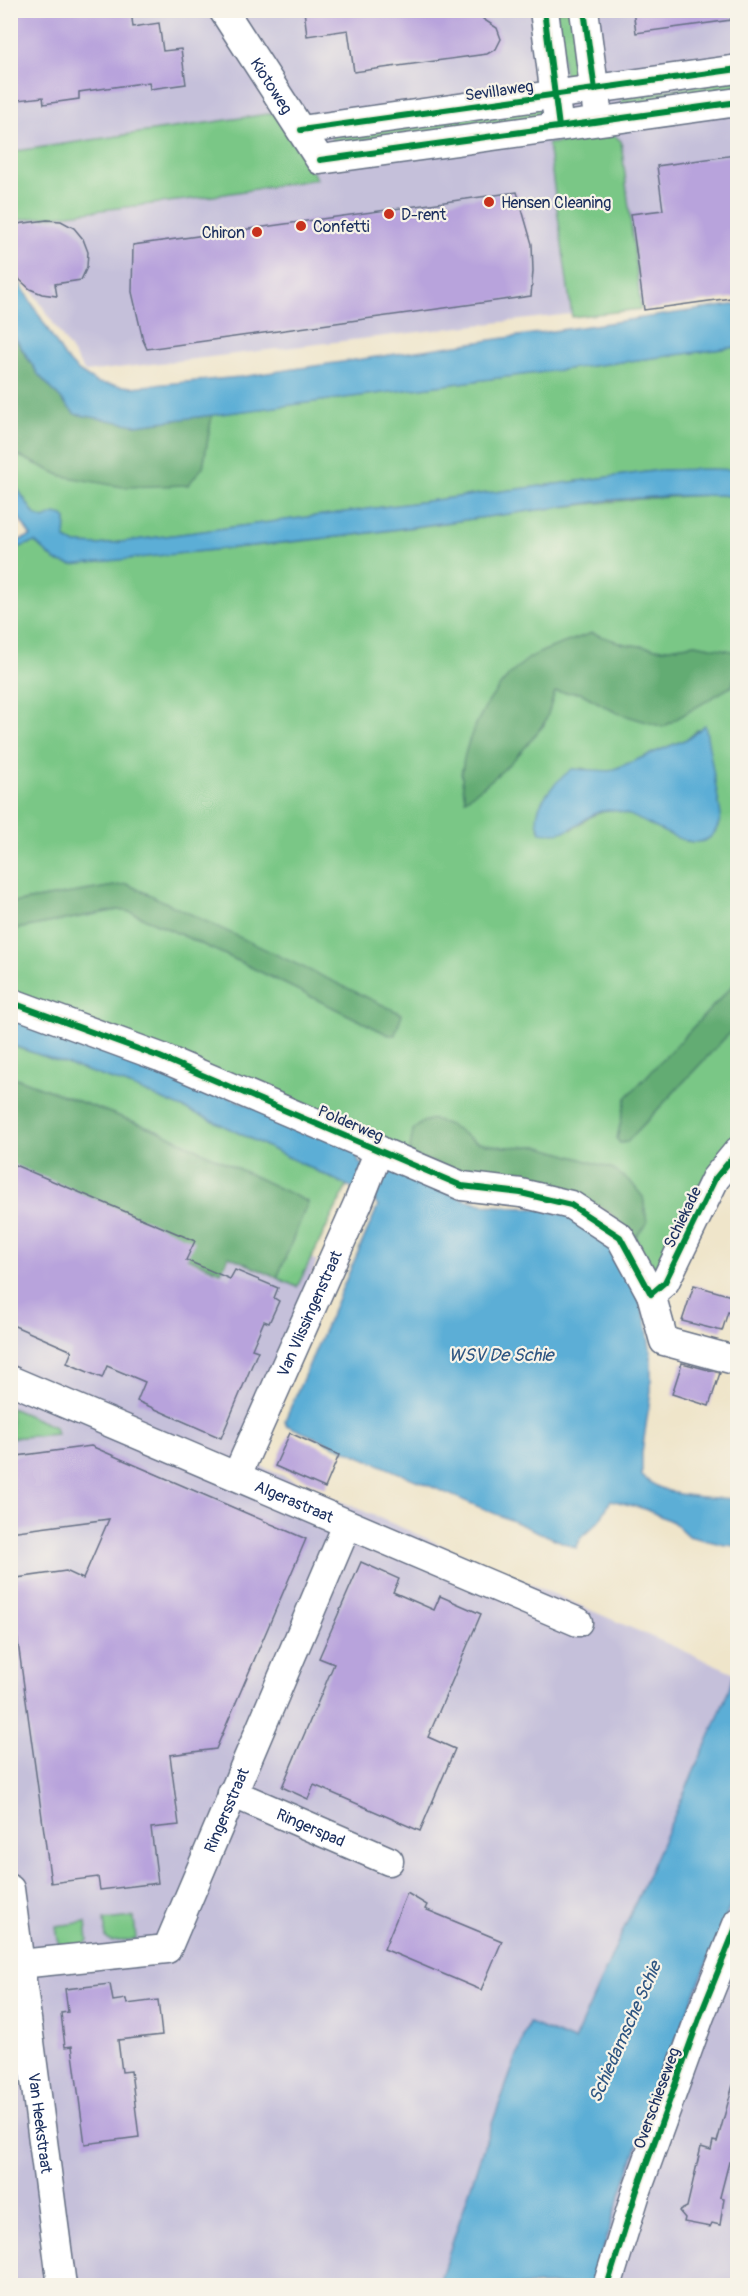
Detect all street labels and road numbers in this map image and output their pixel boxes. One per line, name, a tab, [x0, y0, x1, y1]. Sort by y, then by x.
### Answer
street label: Kiotoweg	[246, 54, 296, 118]
street label: Sevillaweg	[464, 76, 535, 106]
street label: Polderweg	[315, 1101, 387, 1147]
street label: Schiekade	[659, 1183, 706, 1251]
street label: Van Vlissingenstraat	[273, 1247, 347, 1380]
street label: Algerastraat	[252, 1476, 337, 1528]
street label: Ringersstraat	[200, 1764, 254, 1856]
street label: Ringerspad	[273, 1804, 348, 1852]
street label: Overschieseweg	[629, 2045, 685, 2152]
street label: Van Heekstraat	[23, 2072, 56, 2175]

